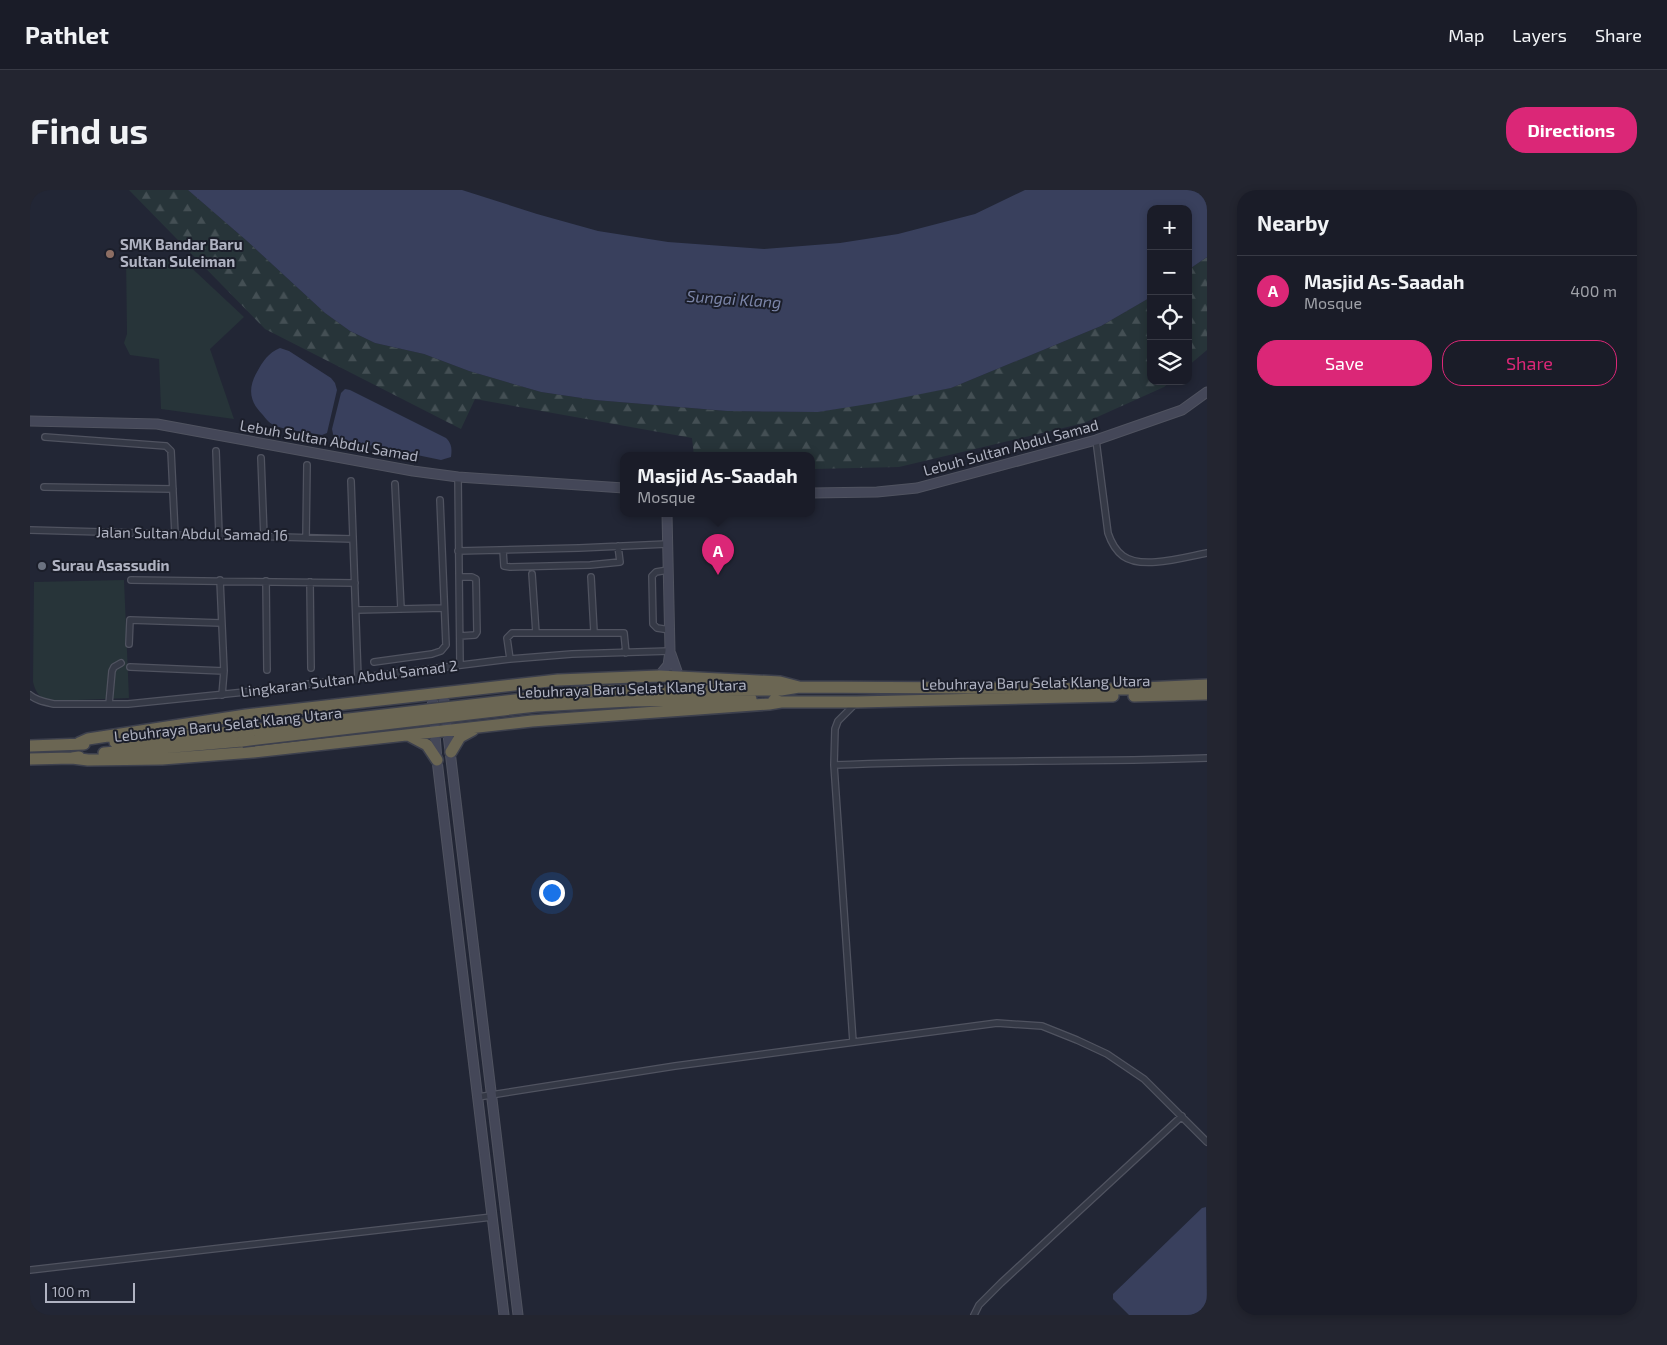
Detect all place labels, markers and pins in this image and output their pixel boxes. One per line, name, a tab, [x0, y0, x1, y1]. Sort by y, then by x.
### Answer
place label: SMK Bandar Baru Sultan Suleiman	[120, 235, 243, 270]
marker: SMK Bandar Baru Sultan Suleiman	[104, 248, 116, 260]
pin: A	[702, 534, 734, 575]
place label: Surau Asassudin	[52, 556, 170, 574]
marker: Surau Asassudin	[36, 560, 48, 572]

